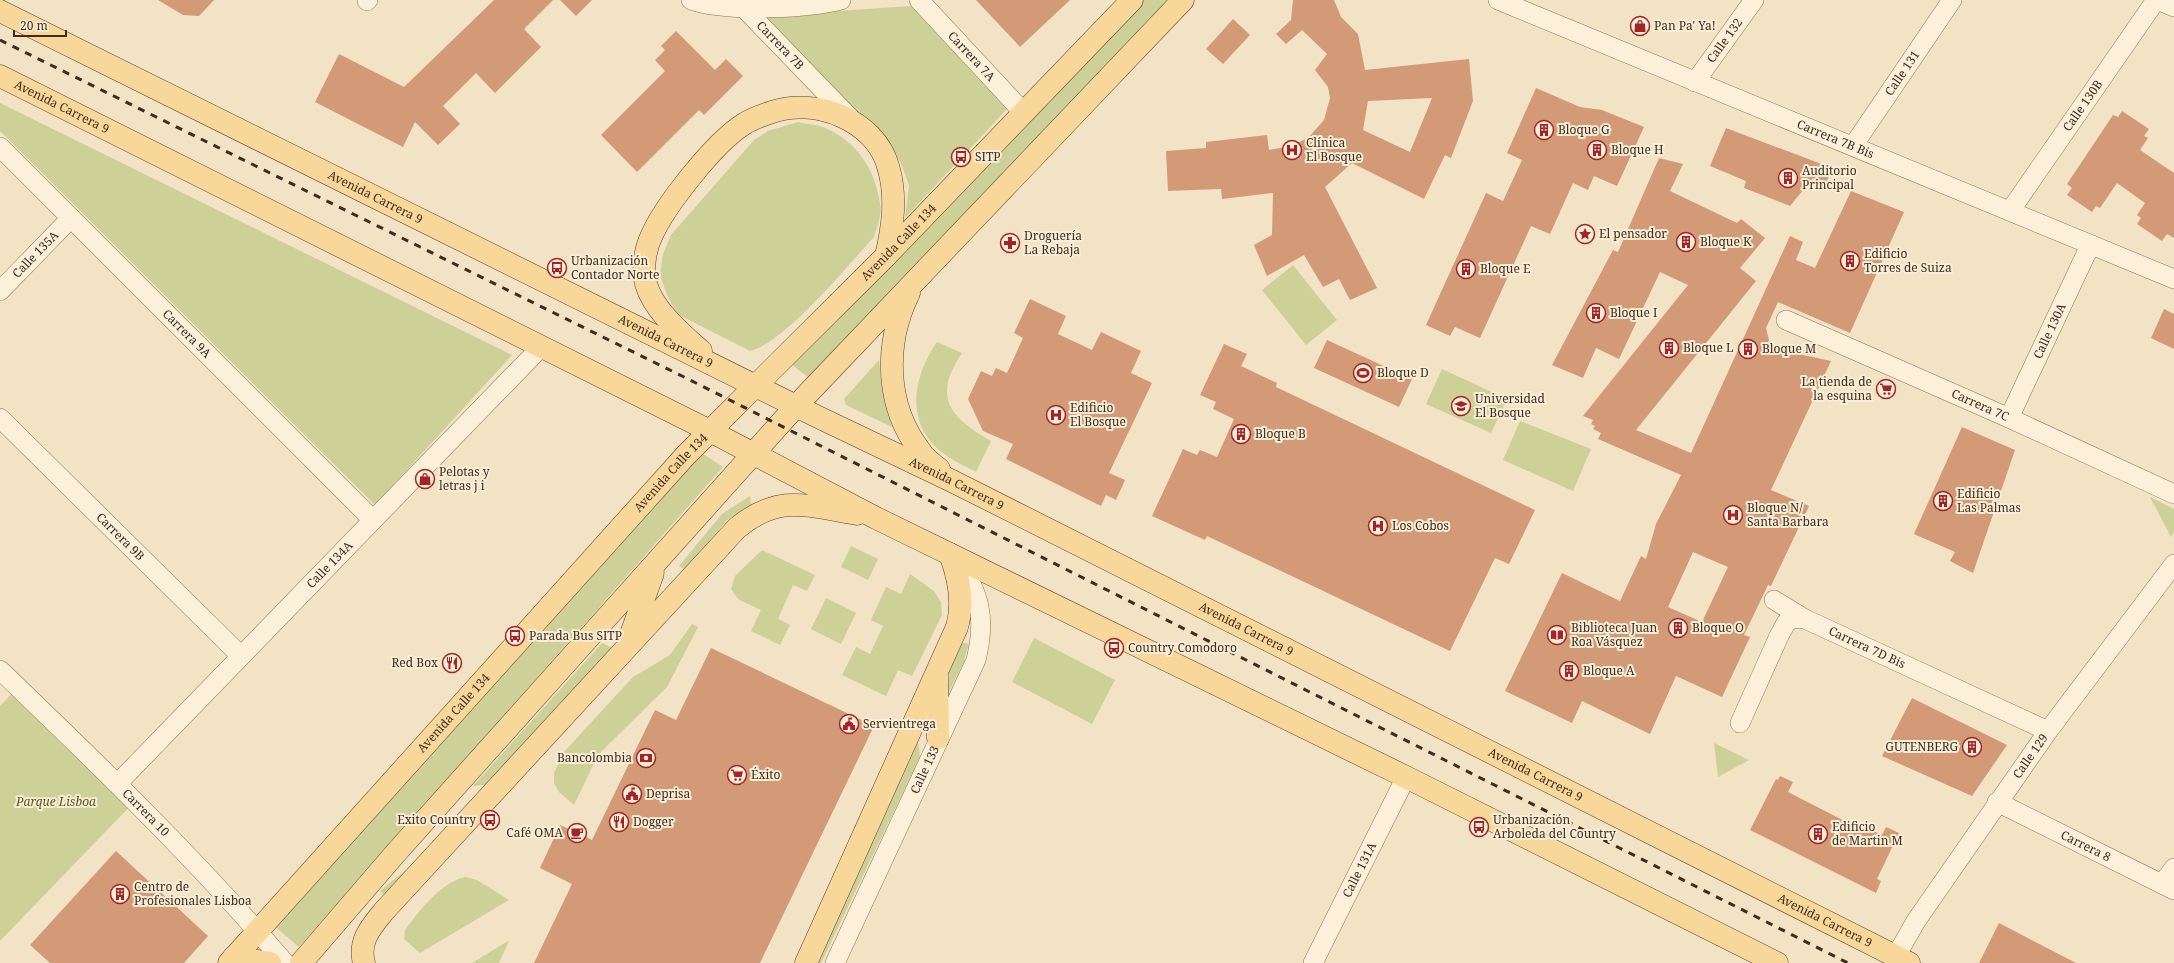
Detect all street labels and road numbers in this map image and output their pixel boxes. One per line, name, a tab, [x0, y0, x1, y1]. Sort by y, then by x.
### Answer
street label: Calle 132	[1702, 15, 1746, 66]
street label: Carrera 7B	[753, 17, 808, 73]
street label: Carrera 7A	[944, 27, 1000, 85]
street label: Calle 131	[1881, 47, 1923, 99]
street label: Avenida Carrera 9	[12, 76, 112, 137]
street label: Calle 130B	[2059, 76, 2106, 135]
street label: Carrera 7B Bis	[1794, 115, 1877, 162]
street label: Avenida Carrera 9	[325, 166, 426, 228]
street label: Avenida Calle 134	[857, 200, 940, 284]
street label: Calle 135A	[8, 226, 63, 281]
street label: Calle 130A	[2029, 300, 2070, 362]
street label: Carrera 9A	[159, 305, 215, 362]
street label: Avenida Carrera 9	[615, 310, 716, 372]
street label: Carrera 7C	[1949, 385, 2012, 425]
street label: Avenida Calle 134	[630, 429, 711, 515]
street label: Avenida Carrera 9	[906, 453, 1007, 514]
street label: Carrera 9B	[93, 509, 149, 564]
street label: Calle 134A	[302, 537, 357, 592]
street label: Avenida Carrera 9	[1196, 598, 1297, 660]
street label: Carrera 7D Bis	[1826, 622, 1908, 672]
street label: Avenida Calle 134	[413, 669, 494, 756]
street label: Calle 129	[2008, 730, 2052, 782]
street label: Calle 133	[906, 743, 943, 797]
street label: Avenida Carrera 9	[1485, 743, 1586, 805]
street label: Carrera 10	[119, 785, 174, 840]
street label: Carrera 8	[2058, 826, 2114, 865]
street label: Calle 131A	[1338, 839, 1380, 900]
street label: Avenida Carrera 9	[1775, 889, 1875, 951]

